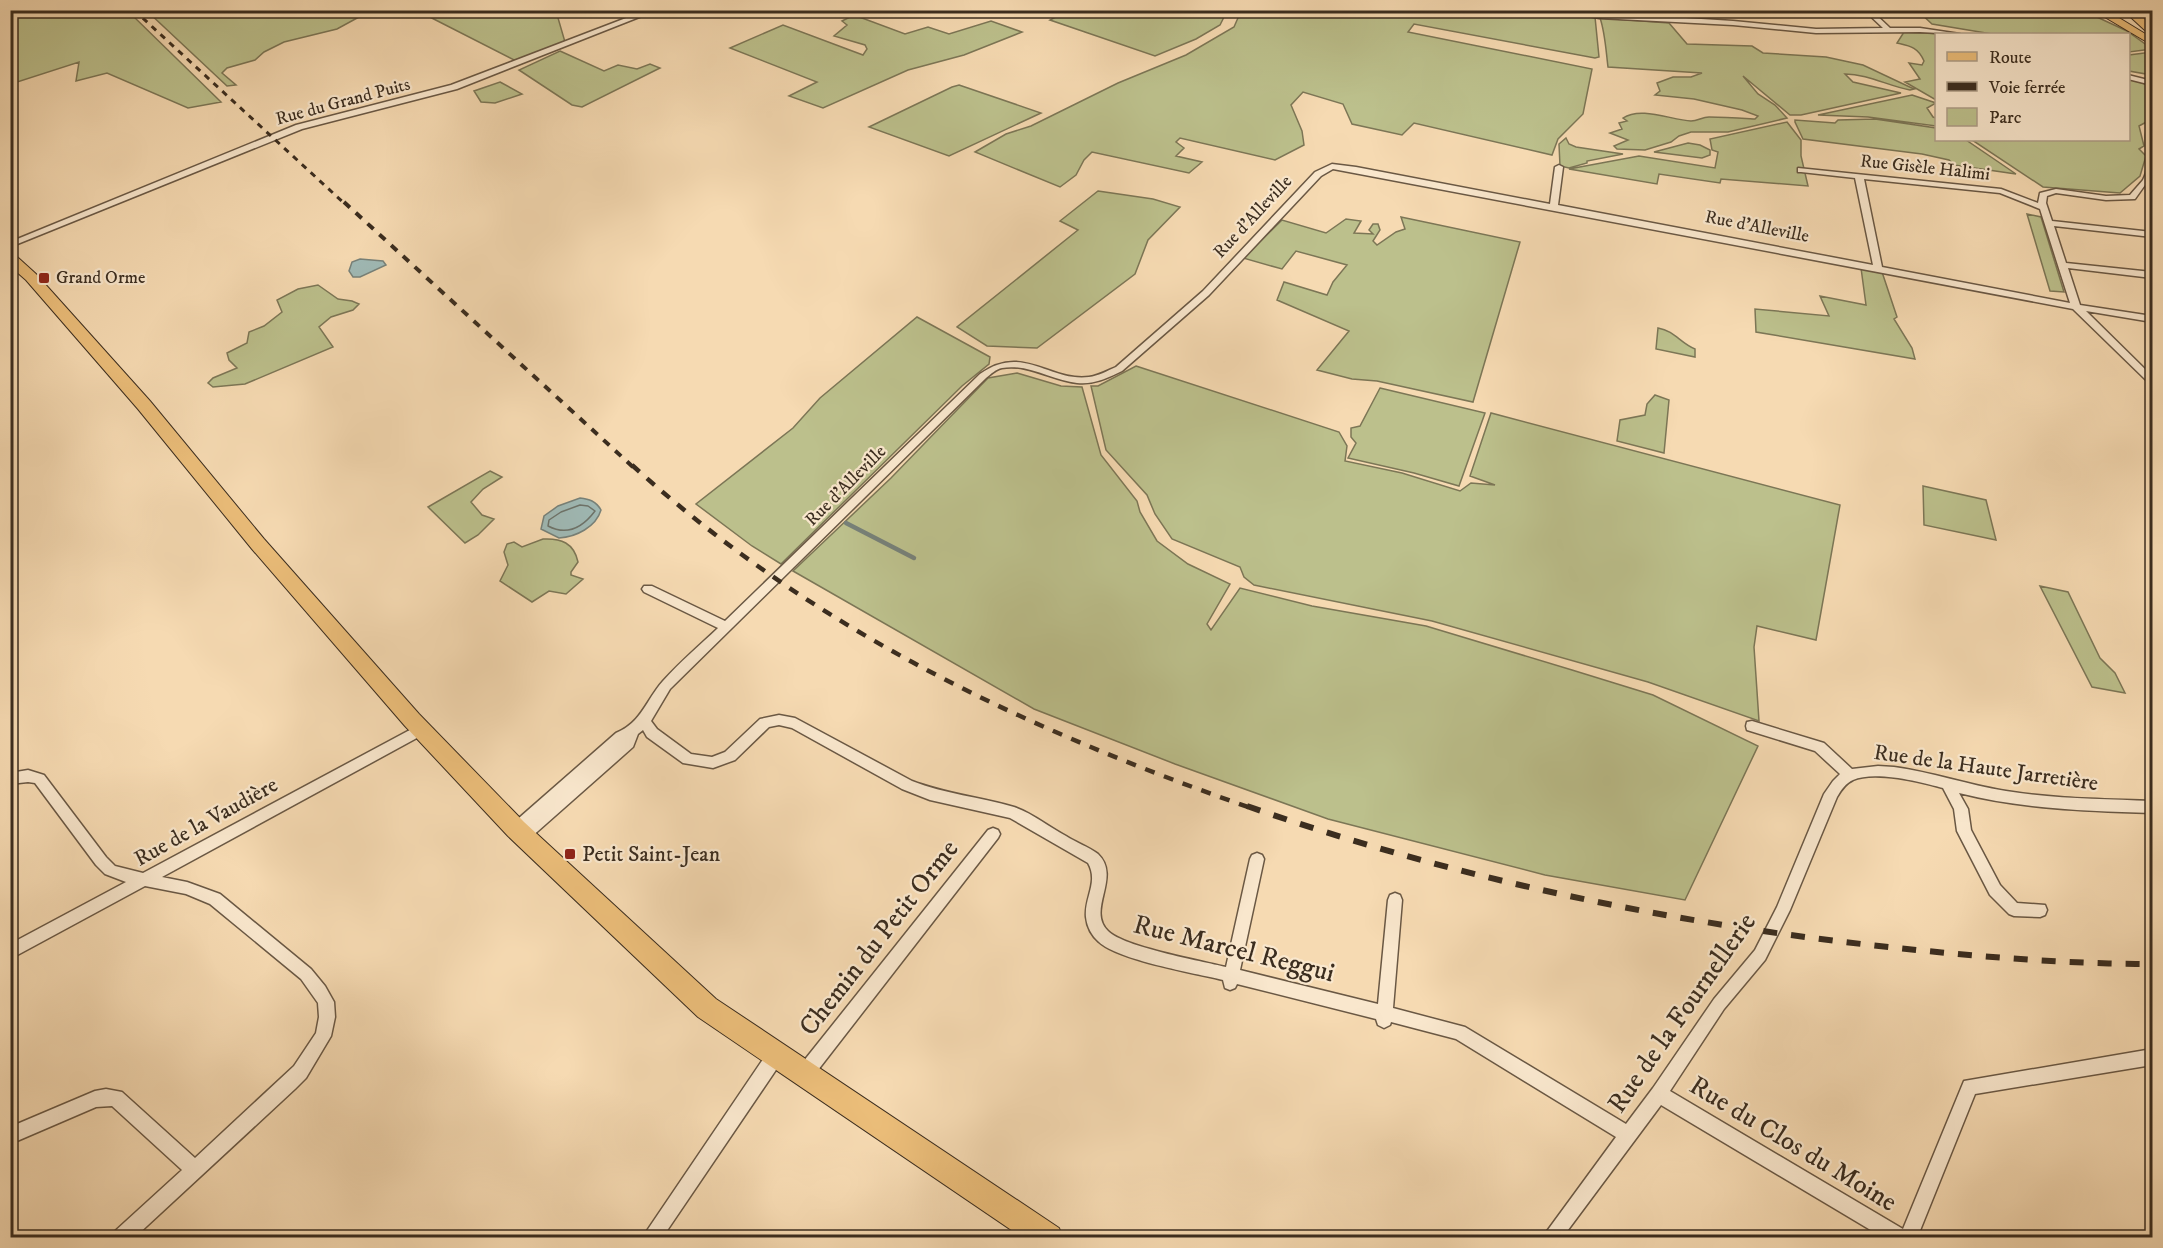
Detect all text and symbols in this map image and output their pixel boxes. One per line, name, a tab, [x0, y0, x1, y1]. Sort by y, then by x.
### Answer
legend	[1935, 33, 2130, 141]
text: Route	[1989, 47, 2032, 69]
street label: Rue du Grand Puits	[273, 74, 413, 130]
text: Voie ferrée	[1988, 77, 2066, 99]
text: Parc	[1989, 107, 2022, 129]
street label: Rue Gisèle Halimi	[1859, 150, 1991, 186]
street label: Rue d'Alleville	[1209, 171, 1297, 263]
street label: Rue d'Alleville	[1703, 206, 1811, 248]
place label: Grand Orme	[56, 267, 146, 289]
marker: Grand Orme	[37, 271, 51, 285]
street label: Rue d'Alleville	[801, 441, 891, 531]
street label: Rue de la Haute Jarretière	[1872, 739, 2100, 797]
street label: Rue de la Vaudière	[129, 771, 283, 873]
street label: Chemin du Petit Orme	[792, 833, 966, 1043]
place label: Petit Saint-Jean	[582, 841, 721, 868]
marker: Petit Saint-Jean	[563, 847, 577, 861]
street label: Rue de la Fournellerie	[1600, 906, 1764, 1120]
street label: Rue Marcel Reggui	[1130, 908, 1338, 990]
street label: Rue du Clos du Moine	[1683, 1069, 1903, 1219]

